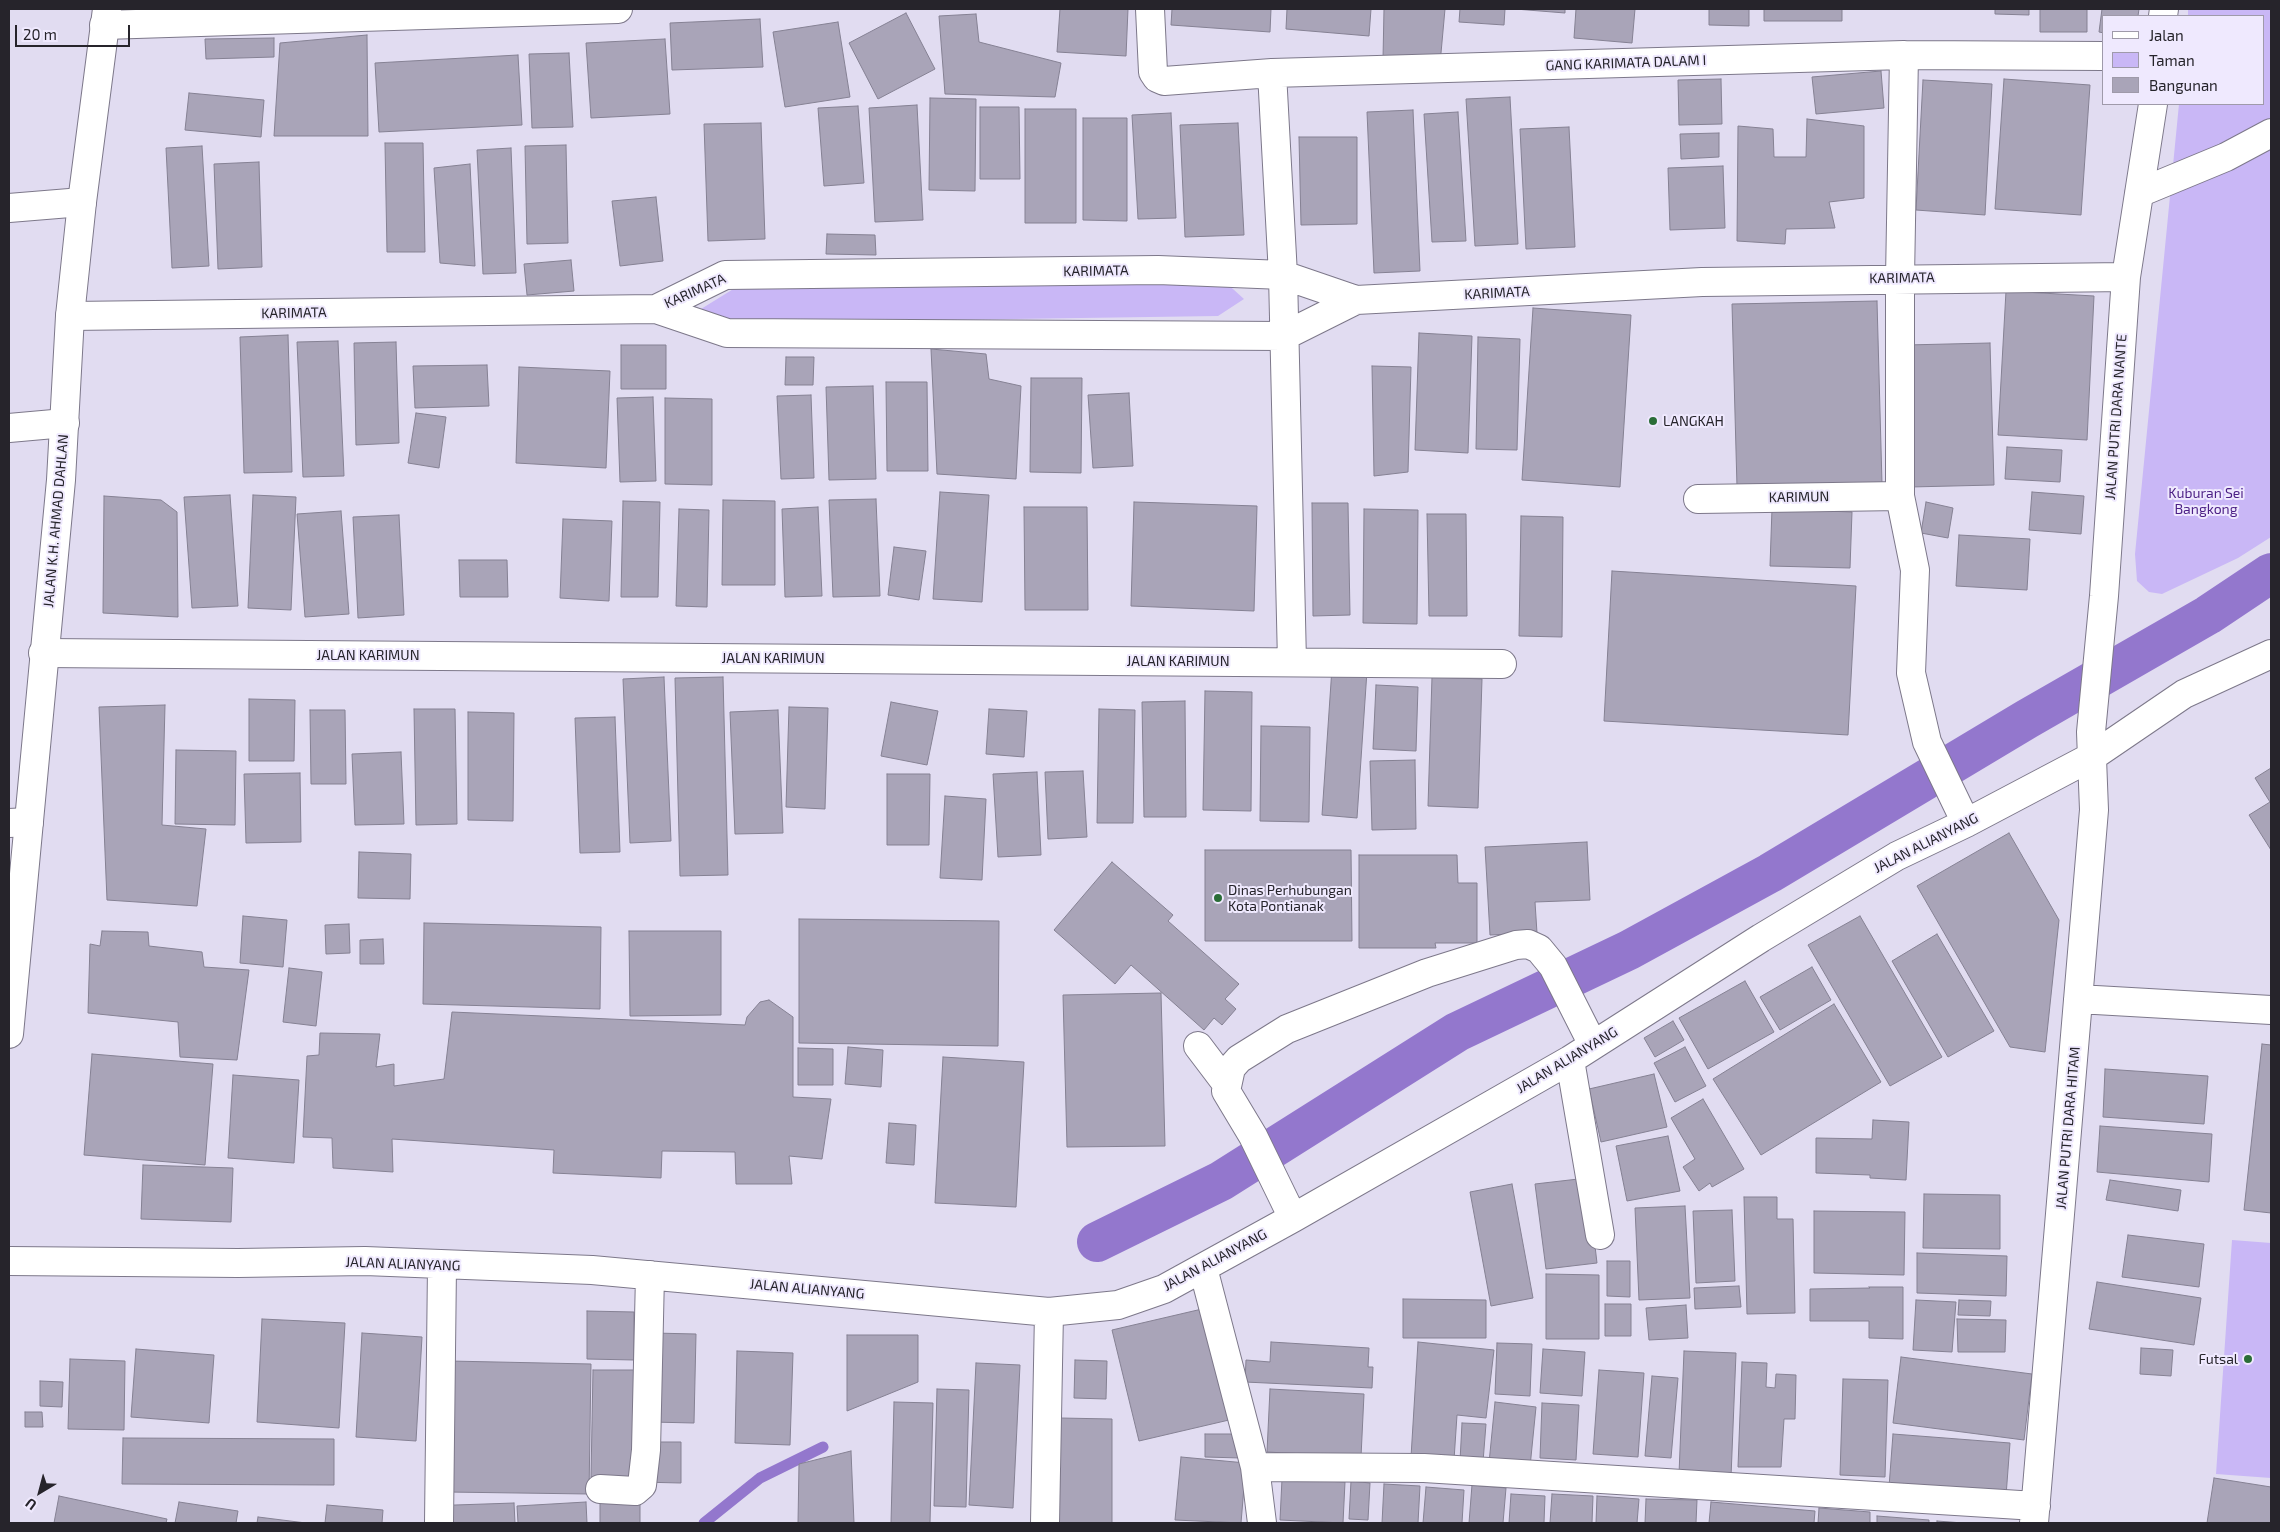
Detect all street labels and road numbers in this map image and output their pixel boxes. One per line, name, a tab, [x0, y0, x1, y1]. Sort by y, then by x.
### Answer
street label: GANG KARIMATA DALAM I	[1545, 52, 1707, 74]
street label: KARIMATA	[1063, 262, 1129, 280]
street label: KARIMATA	[1869, 269, 1935, 287]
street label: KARIMATA	[662, 270, 728, 312]
street label: KARIMATA	[1464, 283, 1530, 303]
street label: KARIMATA	[261, 304, 327, 322]
street label: JALAN PUTRI DARA NANTE	[2102, 333, 2130, 501]
street label: JALAN K.H. AHMAD DAHLAN	[40, 434, 72, 608]
street label: KARIMUN	[1768, 488, 1830, 506]
street label: JALAN KARIMUN	[316, 647, 420, 663]
street label: JALAN KARIMUN	[721, 650, 825, 666]
street label: JALAN KARIMUN	[1126, 653, 1230, 669]
street label: JALAN ALIANYANG	[1871, 809, 1981, 877]
street label: JALAN ALIANYANG	[1513, 1023, 1621, 1097]
street label: JALAN PUTRI DARA HITAM	[2053, 1046, 2083, 1210]
street label: JALAN ALIANYANG	[1160, 1226, 1270, 1294]
street label: JALAN ALIANYANG	[345, 1254, 461, 1274]
street label: JALAN ALIANYANG	[749, 1276, 865, 1302]

